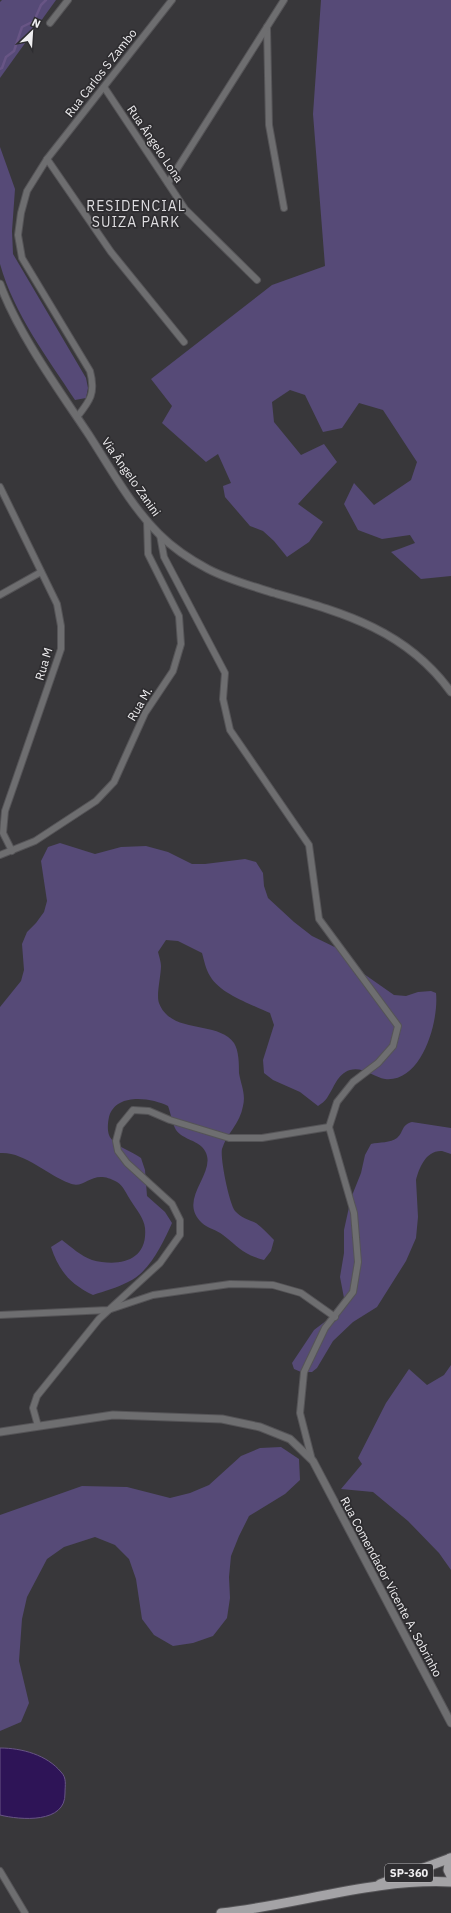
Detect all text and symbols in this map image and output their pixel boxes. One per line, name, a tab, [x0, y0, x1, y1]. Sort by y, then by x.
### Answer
north arrow	[12, 12, 52, 52]
text: N	[30, 15, 43, 31]
street label: Rua Carlos S Zambo	[61, 25, 140, 120]
street label: Rua Ângelo Lona	[124, 102, 187, 186]
district label: RESIDENCIAL SUIZA PARK	[86, 197, 186, 231]
street label: Via Ângelo Zanini	[99, 434, 164, 519]
street label: Rua M	[31, 646, 56, 682]
street label: Rua M.	[124, 684, 155, 723]
street label: Rua Comendador Vicente A. Sobrinho	[337, 1494, 446, 1680]
road number: SP-360	[385, 1864, 433, 1882]

